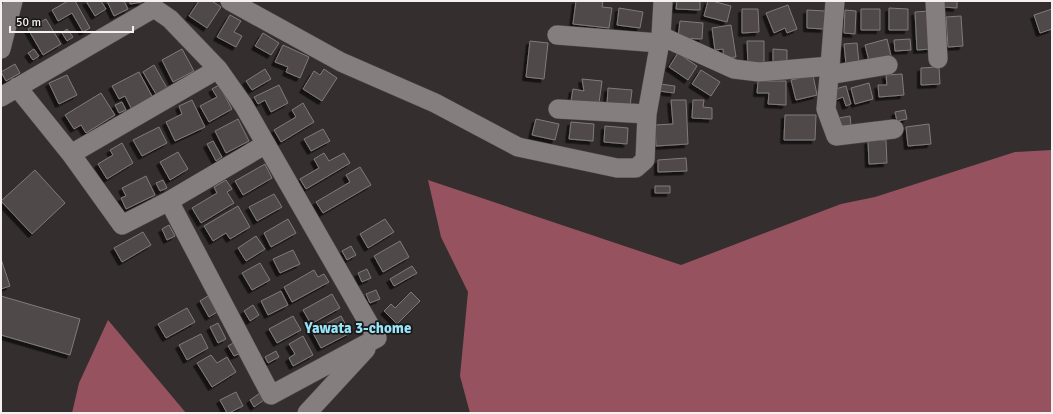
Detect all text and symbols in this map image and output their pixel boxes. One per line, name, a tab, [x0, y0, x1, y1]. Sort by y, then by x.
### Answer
scale bar	[10, 8, 133, 34]
text: 50 m	[16, 15, 41, 30]
district label: Yawata 3-chome	[304, 319, 411, 337]

